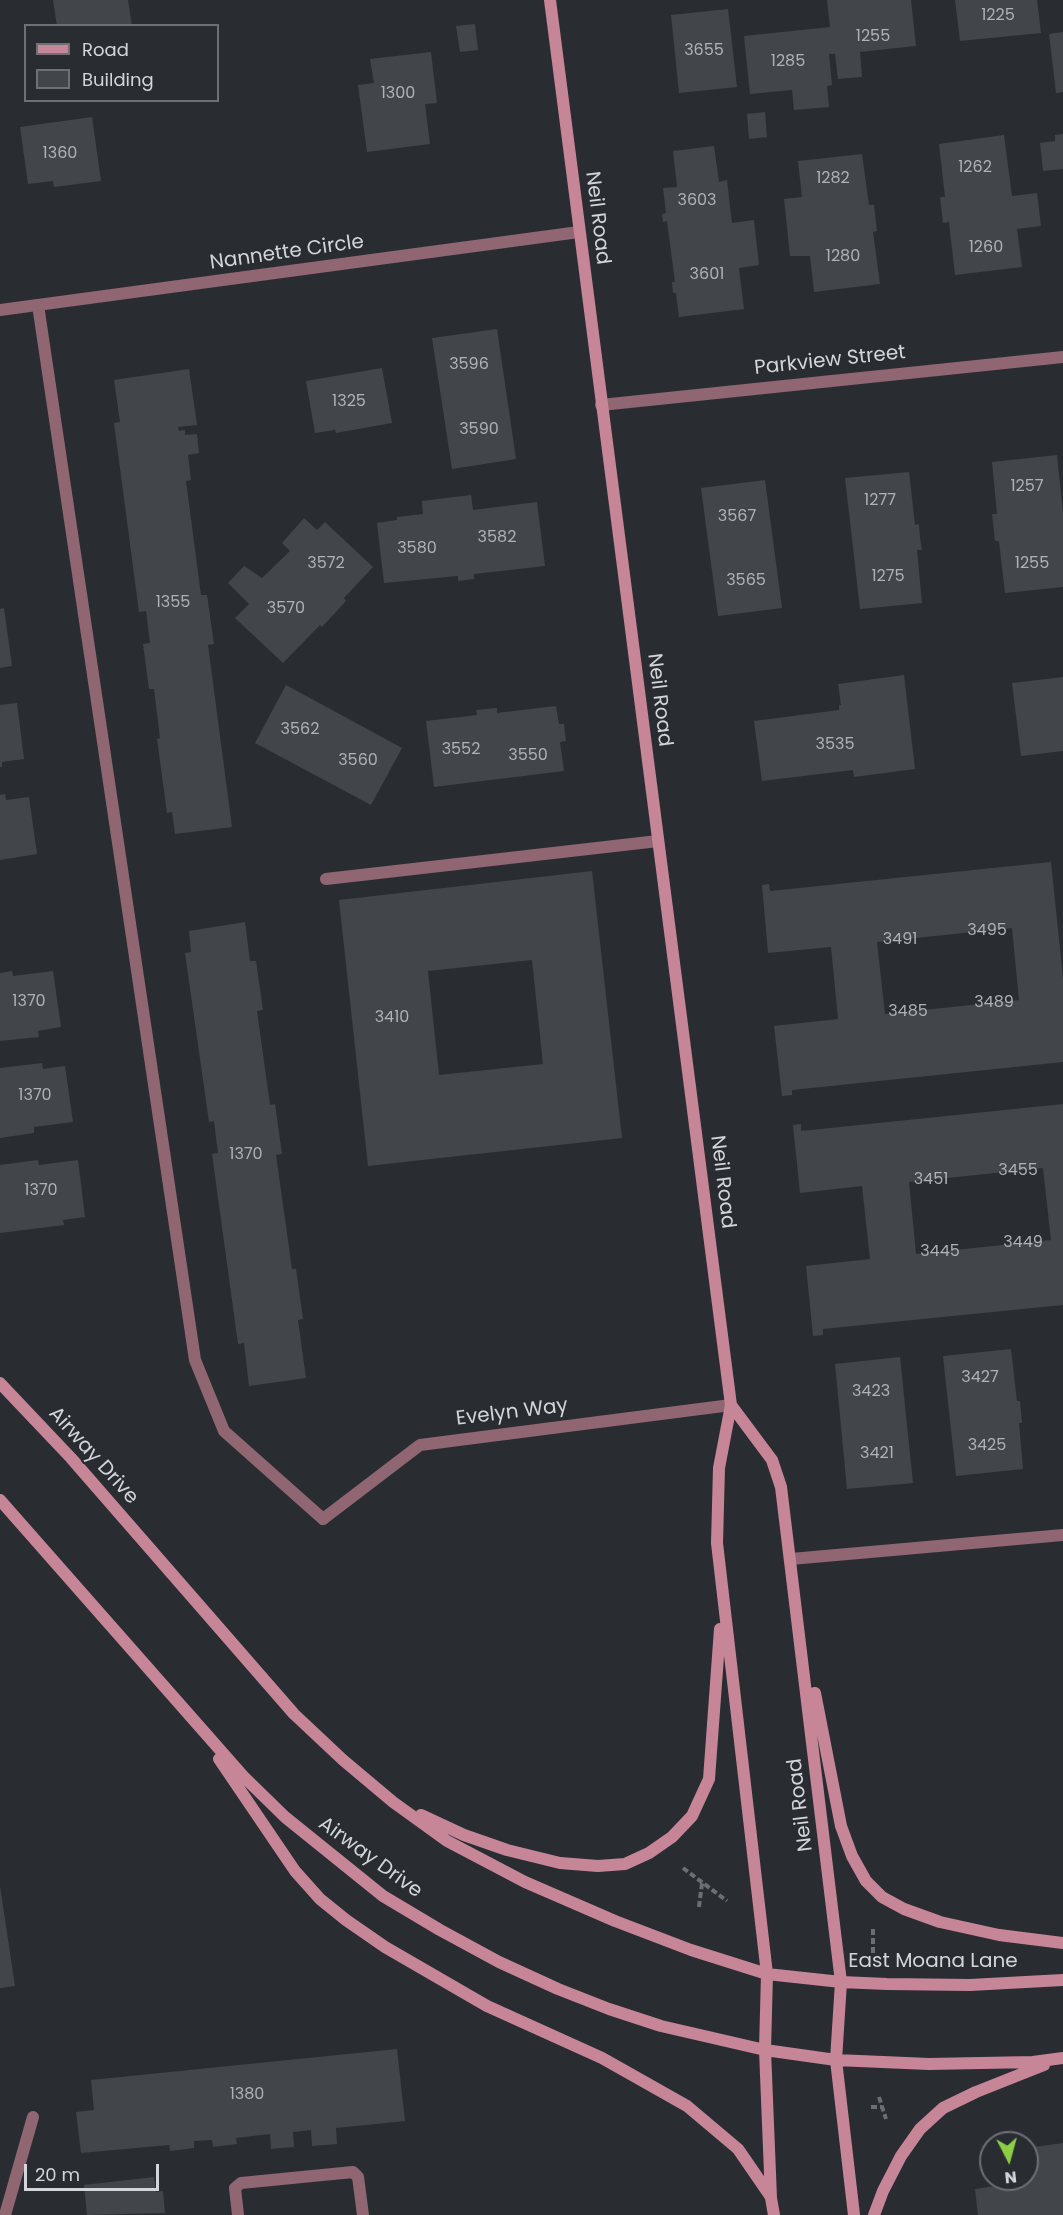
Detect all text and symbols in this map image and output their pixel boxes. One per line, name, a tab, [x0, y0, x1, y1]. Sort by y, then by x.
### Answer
house number: 1225	[981, 6, 1015, 26]
legend	[24, 24, 219, 102]
house number: 1255	[856, 27, 890, 47]
text: Road	[82, 37, 129, 62]
house number: 3655	[684, 41, 724, 61]
house number: 1285	[771, 52, 805, 72]
text: Building	[82, 67, 154, 92]
house number: 1300	[381, 84, 415, 104]
house number: 1360	[43, 144, 77, 164]
house number: 1262	[958, 158, 992, 178]
house number: 1282	[816, 169, 850, 189]
street label: Neil Road	[579, 170, 615, 266]
house number: 3603	[677, 191, 717, 211]
street label: Nannette Circle	[209, 230, 365, 276]
house number: 1260	[969, 238, 1003, 258]
house number: 1280	[826, 247, 860, 267]
house number: 3601	[690, 265, 724, 285]
street label: Parkview Street	[753, 341, 907, 381]
house number: 3596	[449, 355, 489, 375]
house number: 1325	[332, 392, 366, 412]
house number: 3590	[459, 420, 499, 440]
house number: 1257	[1010, 477, 1044, 497]
house number: 1277	[864, 491, 896, 511]
house number: 3567	[718, 507, 756, 527]
house number: 3582	[478, 528, 516, 548]
house number: 3580	[397, 539, 437, 559]
house number: 3572	[307, 554, 345, 574]
house number: 1255	[1015, 554, 1049, 574]
house number: 1275	[871, 567, 905, 587]
house number: 3565	[726, 571, 766, 591]
house number: 1355	[156, 593, 190, 613]
house number: 3570	[267, 599, 305, 619]
street label: Neil Road	[641, 652, 677, 748]
house number: 3562	[281, 720, 319, 740]
house number: 3535	[816, 735, 854, 755]
house number: 3552	[442, 740, 480, 760]
house number: 3550	[508, 746, 548, 766]
house number: 3560	[338, 751, 378, 771]
house number: 3495	[967, 921, 1007, 941]
house number: 3491	[883, 930, 917, 950]
house number: 1370	[12, 992, 46, 1012]
house number: 3489	[974, 993, 1014, 1013]
house number: 3485	[888, 1002, 928, 1022]
house number: 3410	[375, 1008, 409, 1028]
house number: 1370	[18, 1086, 52, 1106]
street label: Neil Road	[704, 1134, 740, 1230]
house number: 1370	[229, 1145, 263, 1165]
house number: 3455	[998, 1161, 1038, 1181]
house number: 3451	[914, 1170, 948, 1190]
house number: 1370	[24, 1181, 58, 1201]
house number: 3449	[1003, 1233, 1043, 1253]
house number: 3445	[920, 1242, 960, 1262]
house number: 3427	[961, 1368, 999, 1388]
house number: 3423	[852, 1382, 890, 1402]
street label: Evelyn Way	[455, 1394, 569, 1432]
street label: Airway Drive	[43, 1402, 143, 1510]
house number: 3425	[968, 1436, 1006, 1456]
house number: 3421	[860, 1444, 894, 1464]
street label: Neil Road	[783, 1757, 819, 1853]
street label: Airway Drive	[313, 1812, 427, 1904]
street label: East Moana Lane	[848, 1950, 1018, 1974]
house number: 1380	[230, 2085, 264, 2105]
north arrow	[979, 2131, 1039, 2191]
scale bar	[27, 2152, 162, 2190]
text: 20 m	[35, 2162, 80, 2187]
text: N	[1004, 2165, 1018, 2189]

